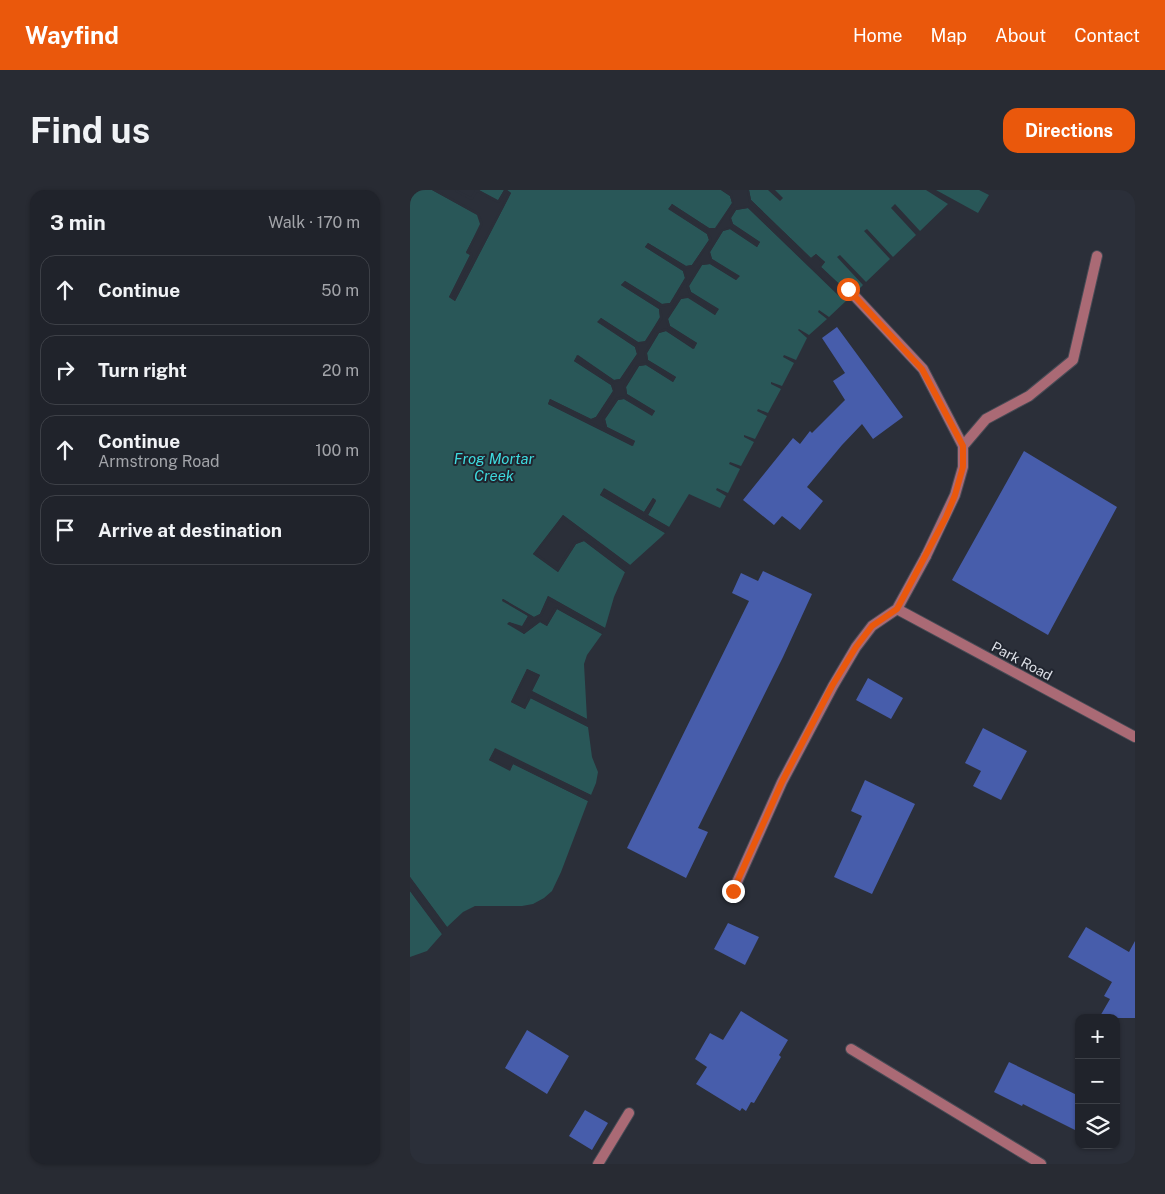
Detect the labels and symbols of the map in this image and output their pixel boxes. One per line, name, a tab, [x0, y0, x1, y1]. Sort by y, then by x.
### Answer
route start	[837, 278, 860, 301]
water label: Frog Mortar Creek	[454, 450, 535, 484]
street label: Park Road	[989, 638, 1055, 684]
route end	[722, 880, 745, 903]

